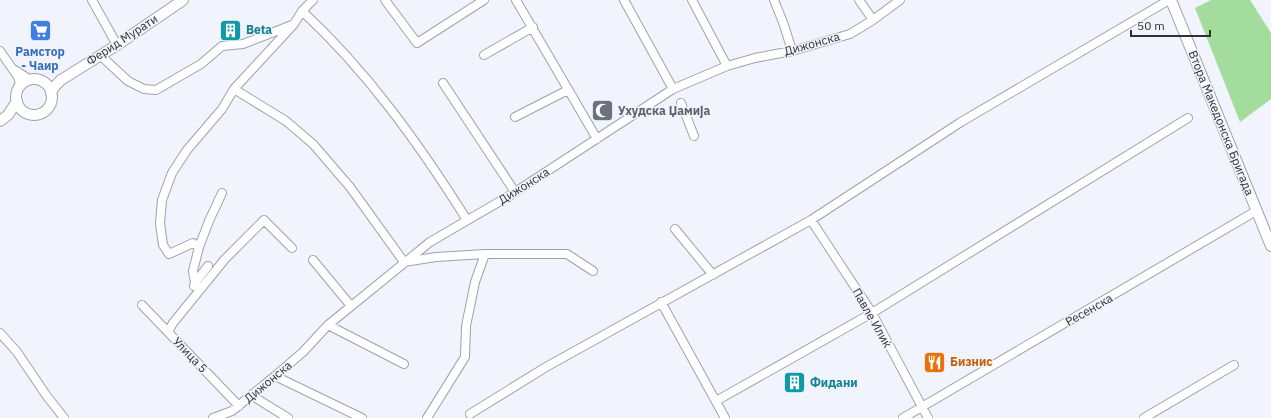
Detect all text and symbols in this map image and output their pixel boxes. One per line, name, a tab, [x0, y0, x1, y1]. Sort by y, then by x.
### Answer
street label: Ферид Мурати	[83, 11, 160, 68]
scale bar	[1131, 12, 1210, 38]
building icon: Beta	[217, 17, 243, 43]
supermarket icon: Рамстор - Чаир	[27, 18, 53, 44]
text: 50 m	[1137, 18, 1165, 33]
place label: Beta	[246, 22, 272, 37]
street label: Дижонска	[782, 28, 842, 59]
place label: Рамстор - Чаир	[15, 44, 65, 73]
street label: Втора Македонска Бригада	[1185, 48, 1258, 198]
mosque icon: Ухудска Џамија	[590, 98, 616, 124]
place label: Ухудска Џамија	[618, 103, 710, 118]
street label: Дижонска	[495, 164, 553, 207]
street label: Павле Илиќ	[849, 285, 896, 351]
street label: Ресенска	[1062, 290, 1116, 329]
street label: Улица 5	[170, 334, 211, 376]
restaurant icon: Бизнис	[921, 349, 947, 375]
place label: Бизнис	[950, 354, 993, 369]
street label: Дижонска	[241, 357, 295, 406]
building icon: Фидани	[782, 370, 808, 396]
place label: Фидани	[810, 375, 858, 390]

